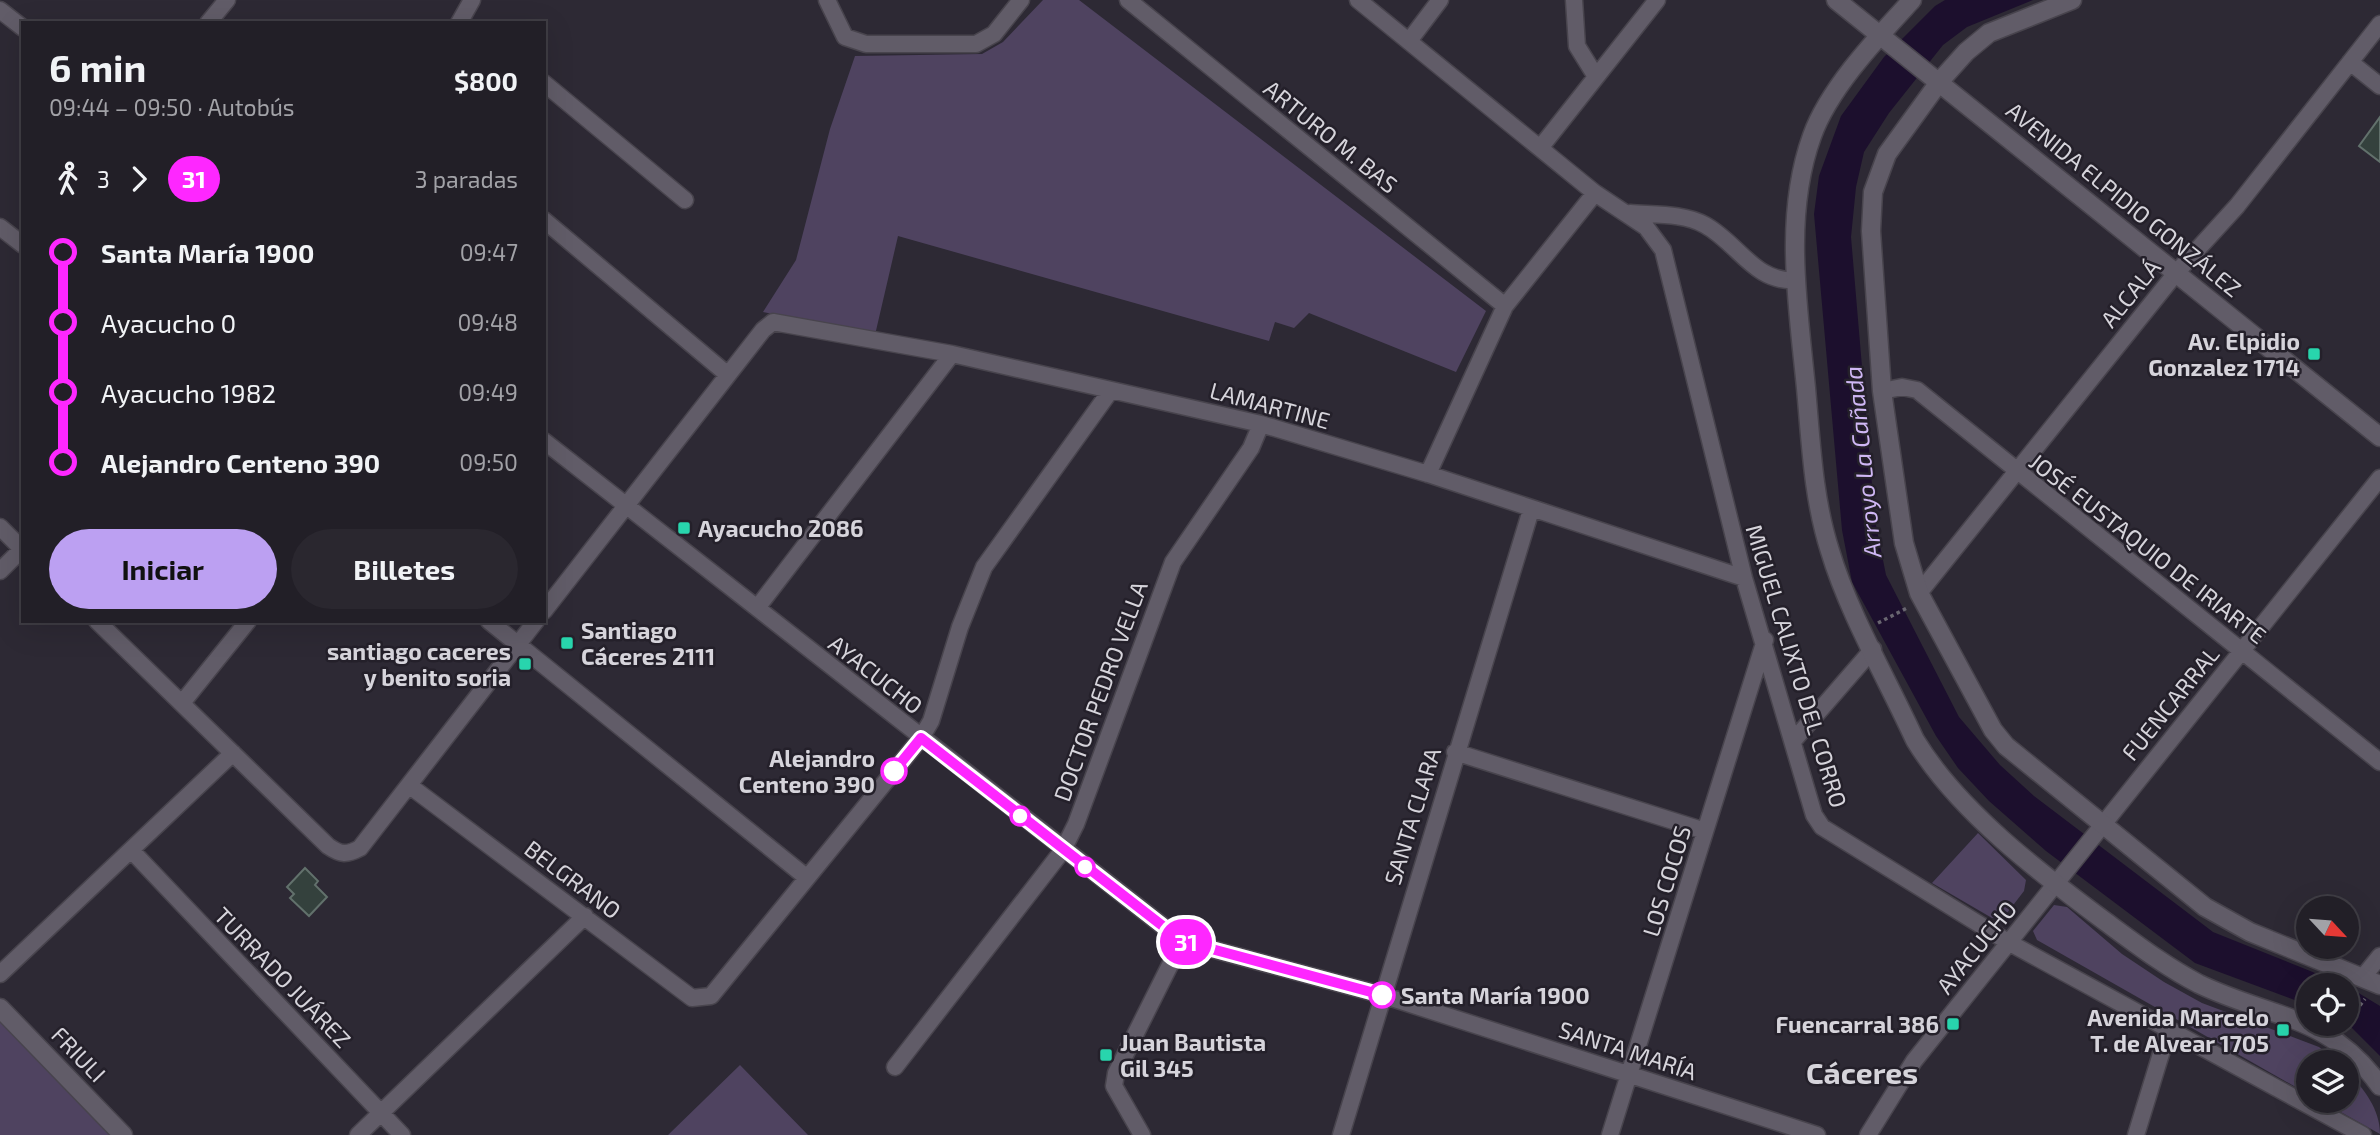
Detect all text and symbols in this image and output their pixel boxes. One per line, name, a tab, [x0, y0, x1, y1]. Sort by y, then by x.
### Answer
text: 6 min	[49, 44, 146, 90]
text: $800	[454, 65, 518, 96]
street label: ARTURO M. BAS	[1259, 74, 1403, 198]
text: 09:44 – 09:50 · Autobús	[49, 93, 295, 121]
street label: AVENIDA ELPIDIO GONZÁLEZ	[2001, 96, 2247, 302]
icon: walk	[49, 160, 87, 198]
icon: forward	[120, 160, 158, 198]
text: 31	[182, 164, 206, 193]
text: 3	[97, 165, 110, 193]
text: 3 paradas	[415, 165, 518, 193]
text: Santa María 1900	[101, 237, 315, 268]
text: 09:47	[460, 238, 518, 266]
street label: ALCALÁ	[2094, 253, 2166, 333]
text: Ayacucho 0	[101, 307, 236, 338]
text: 09:48	[457, 308, 518, 336]
place label: Av. Elpidio Gonzalez 1714	[2148, 327, 2300, 381]
marker: Av. Elpidio Gonzalez 1714	[2306, 346, 2322, 362]
water label: Arroyo La Cañada	[1838, 365, 1887, 560]
street label: LAMARTINE	[1207, 376, 1333, 434]
text: Ayacucho 1982	[101, 377, 276, 408]
text: 09:49	[458, 378, 518, 406]
text: Alejandro Centeno 390	[101, 447, 380, 478]
street label: JOSÉ EUSTAQUIO DE IRIARTE	[2024, 447, 2272, 649]
text: 09:50	[459, 448, 518, 476]
place label: Ayacucho 2086	[698, 514, 864, 542]
marker: Ayacucho 2086	[676, 520, 692, 536]
street label: MIGUEL CALIXTO DEL CORRO	[1741, 521, 1853, 811]
button: Iniciar	[49, 529, 277, 609]
button: Billetes	[291, 529, 518, 609]
street label: DOCTOR PEDRO VELLA	[1047, 576, 1153, 805]
place label: Santiago Cáceres 2111	[581, 616, 715, 670]
street label: AYACUCHO	[823, 629, 929, 719]
marker: Santiago Cáceres 2111	[559, 635, 575, 651]
place label: santiago caceres y benito soria	[327, 637, 511, 691]
street label: FUENCARRAL	[2115, 640, 2225, 766]
marker: santiago caceres y benito soria	[517, 656, 533, 672]
street label: SANTA CLARA	[1378, 743, 1446, 888]
place label: Alejandro Centeno 390	[739, 744, 875, 798]
marker: Alejandro Centeno 390	[881, 758, 907, 784]
unlabelled marker	[1010, 806, 1030, 826]
street label: LOS COCOS	[1636, 822, 1696, 940]
street label: BELGRANO	[519, 834, 627, 924]
unlabelled marker	[1075, 857, 1095, 877]
street label: AYACUCHO	[1930, 895, 2022, 999]
north arrow	[2296, 896, 2359, 959]
map controls	[2296, 896, 2359, 1113]
street label: TURRADO JUÁREZ	[209, 901, 357, 1053]
line badge: 31	[1154, 919, 1218, 965]
text: 31	[1174, 927, 1198, 956]
button: locate	[2296, 973, 2359, 1036]
place label: Santa María 1900	[1401, 981, 1590, 1009]
marker: Santa María 1900	[1369, 982, 1395, 1008]
place label: Avenida Marcelo T. de Alvear 1705	[2087, 1003, 2269, 1057]
place label: Fuencarral 386	[1776, 1010, 1939, 1038]
street label: SANTA MARÍA	[1556, 1015, 1701, 1086]
marker: Fuencarral 386	[1945, 1016, 1961, 1032]
street label: FRIULI	[46, 1021, 112, 1087]
marker: Avenida Marcelo T. de Alvear 1705	[2275, 1022, 2291, 1038]
place label: Juan Bautista Gil 345	[1120, 1028, 1266, 1082]
marker: Juan Bautista Gil 345	[1098, 1047, 1114, 1063]
button: layers	[2296, 1050, 2359, 1113]
district label: Cáceres	[1806, 1054, 1918, 1090]

